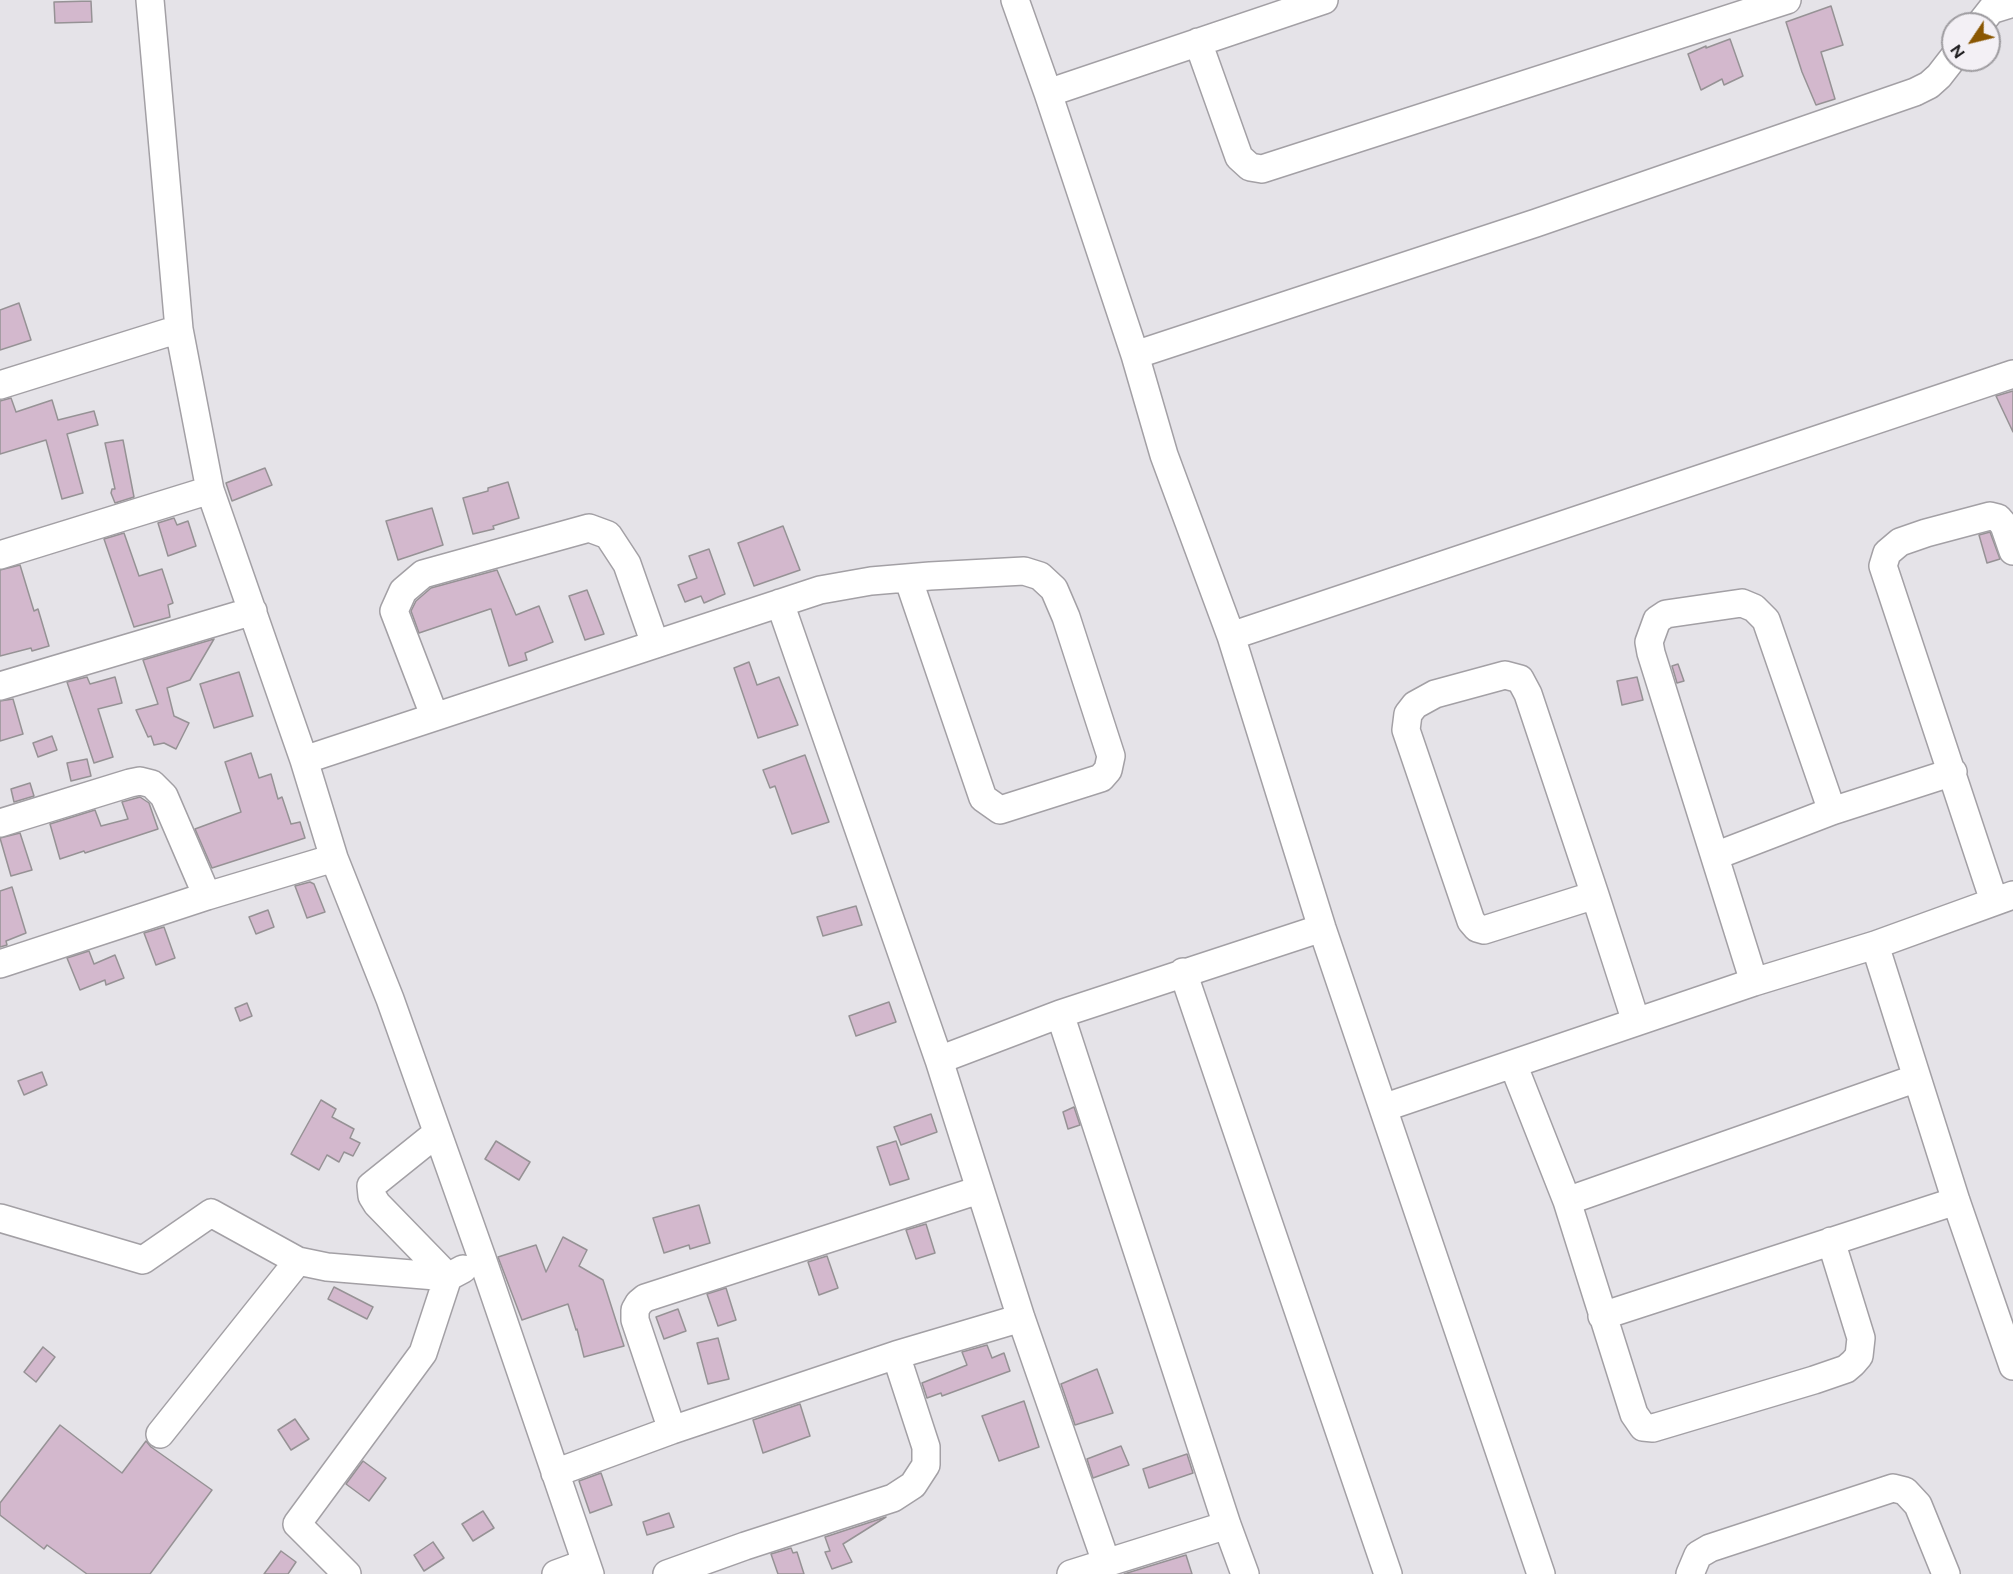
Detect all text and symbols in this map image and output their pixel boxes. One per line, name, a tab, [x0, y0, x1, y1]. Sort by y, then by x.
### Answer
north arrow	[1941, 12, 2001, 72]
text: N	[1946, 41, 1969, 62]

